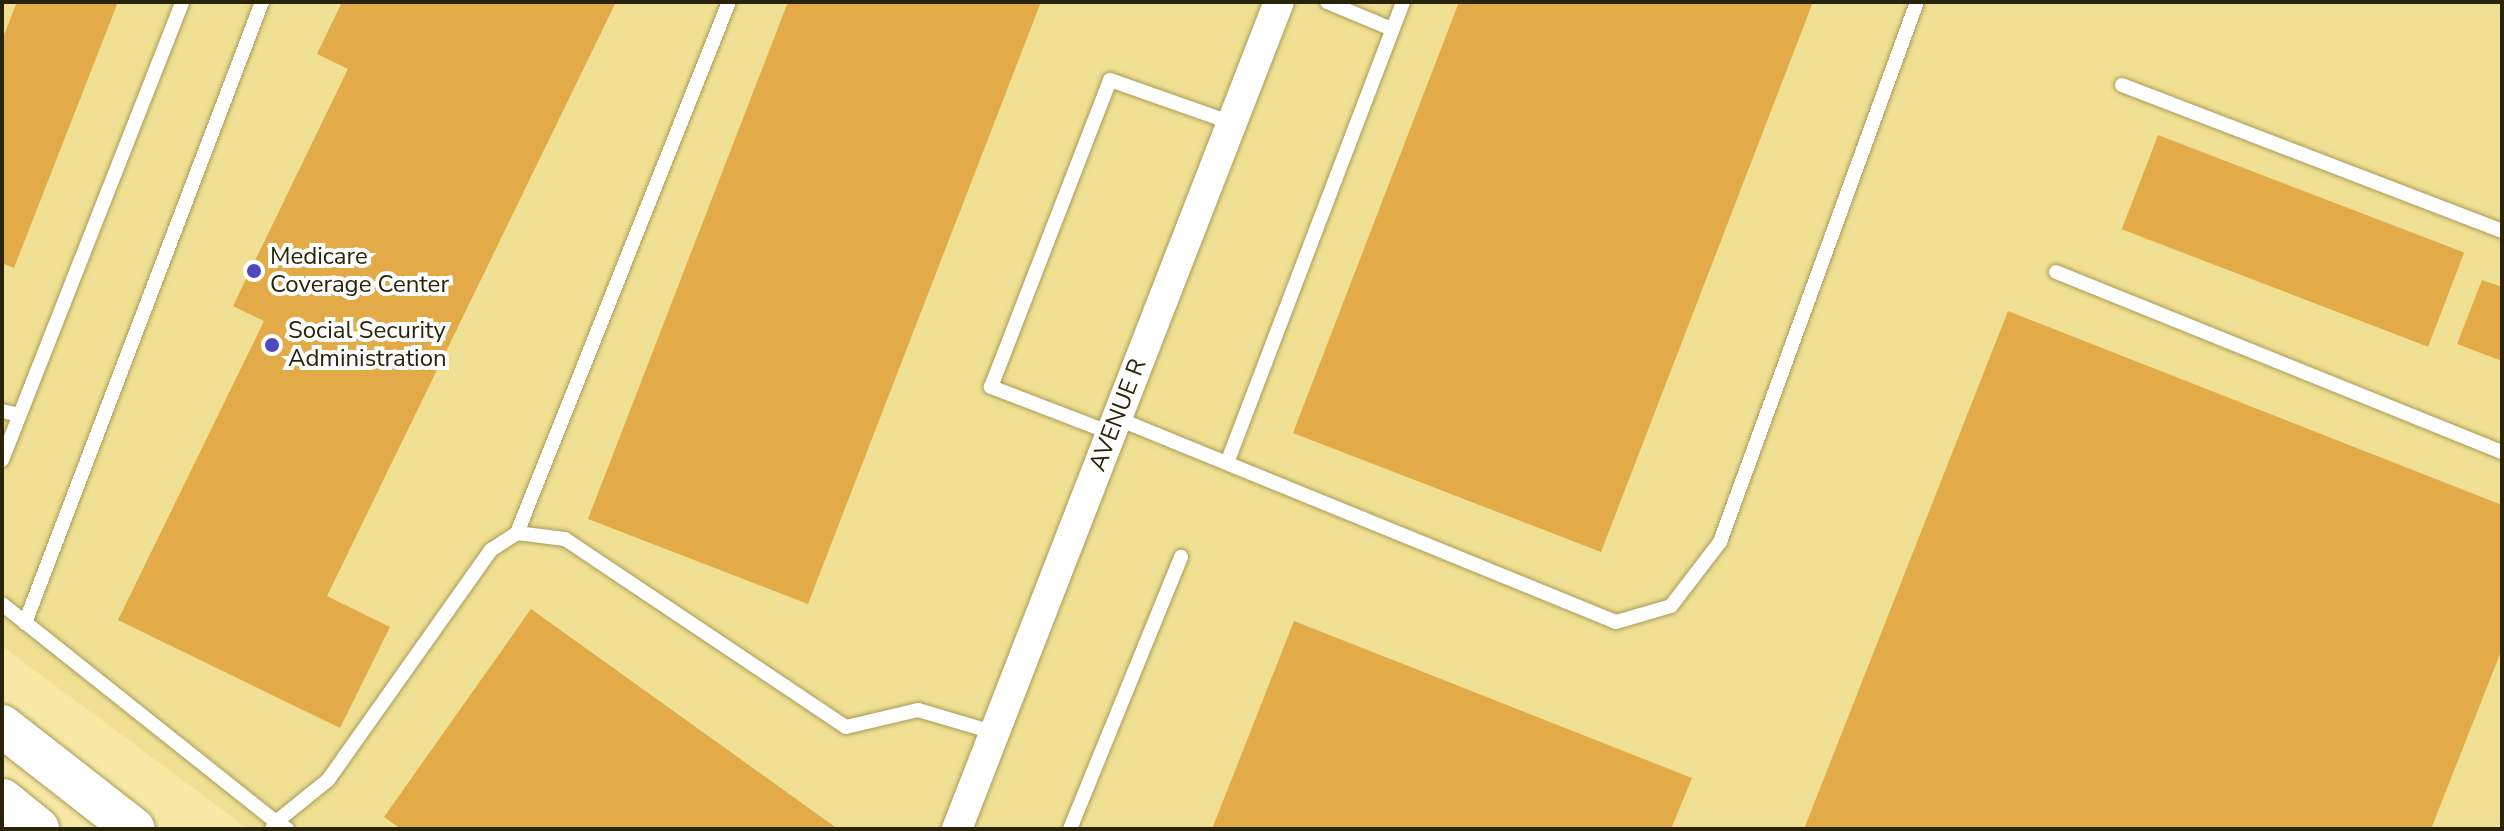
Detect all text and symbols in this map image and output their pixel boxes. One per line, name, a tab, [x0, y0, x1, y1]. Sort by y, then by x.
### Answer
place label: Medicare Coverage Center	[270, 243, 449, 299]
marker: Medicare Coverage Center	[245, 262, 263, 280]
place label: Social Security Administration	[288, 317, 447, 373]
marker: Social Security Administration	[263, 336, 281, 354]
street label: AVENUE R	[1083, 355, 1153, 475]

